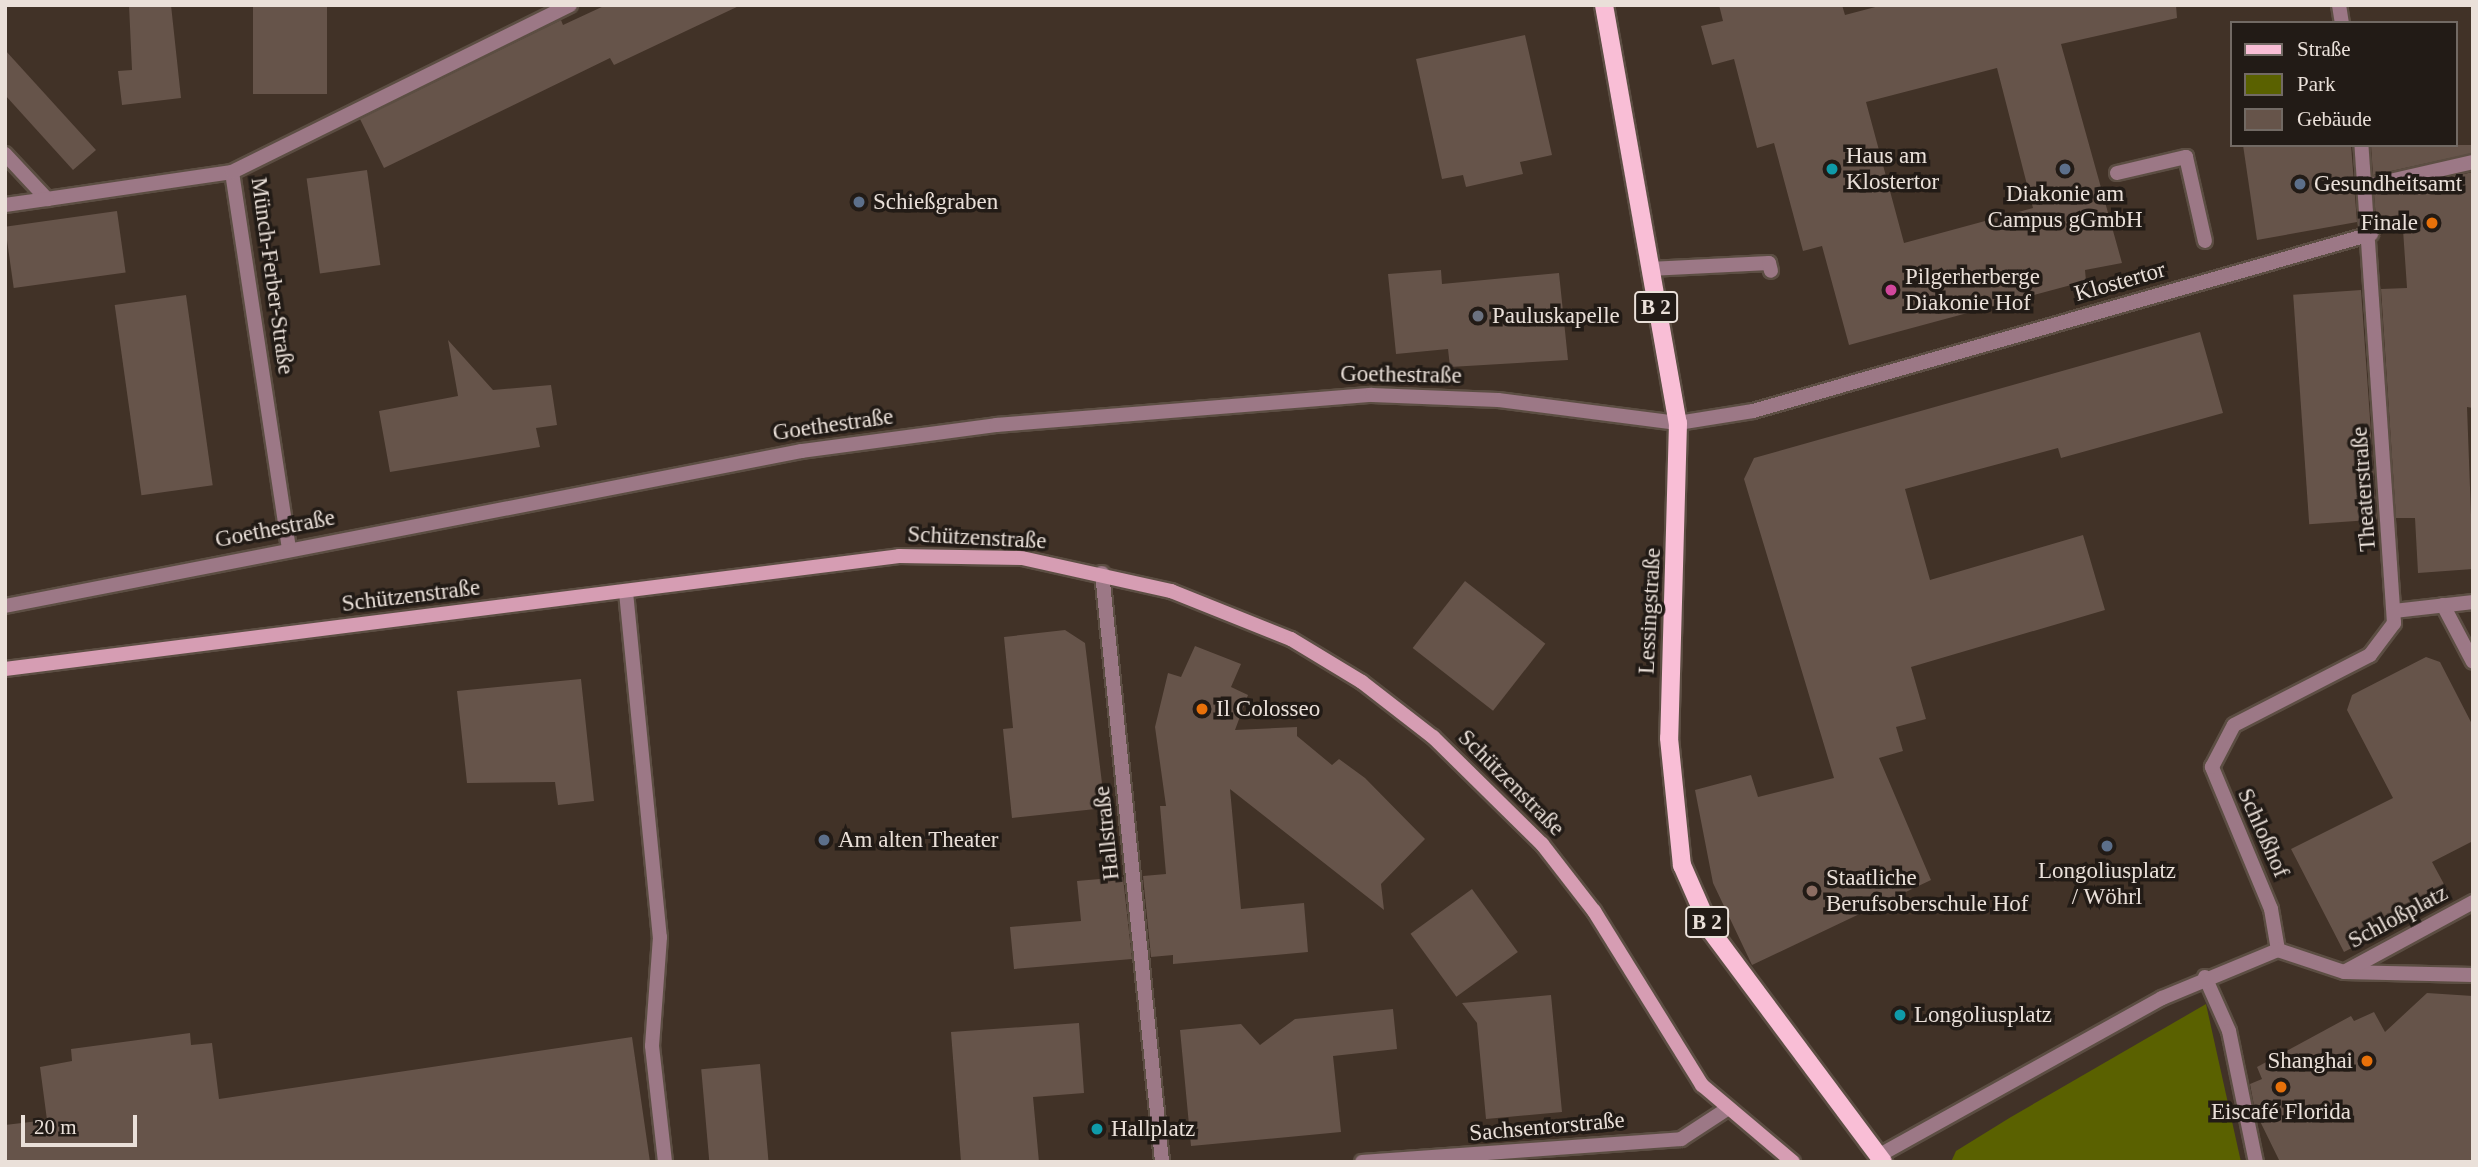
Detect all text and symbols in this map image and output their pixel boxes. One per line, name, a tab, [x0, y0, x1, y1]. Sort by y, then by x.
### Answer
legend	[2230, 21, 2457, 147]
text: Straße	[2297, 37, 2351, 61]
text: Park	[2297, 72, 2336, 96]
text: Gebäude	[2297, 107, 2372, 131]
place label: Haus am Klostertor	[1846, 142, 1939, 196]
marker: Haus am Klostertor	[1824, 161, 1840, 177]
marker: Diakonie am Campus gGmbH	[2057, 161, 2073, 177]
place label: Gesundheitsamt	[2314, 170, 2462, 198]
street label: Münch-Ferber-Straße	[245, 176, 299, 376]
marker: Gesundheitsamt	[2292, 176, 2308, 192]
place label: Diakonie am Campus gGmbH	[1987, 180, 2143, 234]
place label: Schießgraben	[873, 188, 998, 216]
marker: Schießgraben	[851, 194, 867, 210]
place label: Finale	[2361, 209, 2418, 237]
marker: Finale	[2424, 215, 2440, 231]
street label: Klostertor	[2071, 256, 2169, 308]
place label: Pilgerherberge Diakonie Hof	[1905, 263, 2040, 317]
marker: Pilgerherberge Diakonie Hof	[1883, 282, 1899, 298]
road number: B 2	[1633, 290, 1679, 324]
place label: Pauluskapelle	[1492, 302, 1620, 330]
marker: Pauluskapelle	[1470, 308, 1486, 324]
street label: Goethestraße	[1340, 360, 1462, 390]
street label: Goethestraße	[771, 403, 895, 447]
street label: Theaterstraße	[2346, 426, 2382, 552]
street label: Goethestraße	[213, 504, 337, 554]
street label: Schützenstraße	[907, 521, 1047, 555]
street label: Lessingstraße	[1633, 547, 1667, 675]
street label: Schützenstraße	[340, 574, 482, 618]
place label: Il Colosseo	[1216, 695, 1320, 723]
marker: Il Colosseo	[1194, 701, 1210, 717]
street label: Schützenstraße	[1452, 724, 1570, 842]
street label: Schloßhof	[2231, 784, 2295, 882]
street label: Hallstraße	[1088, 785, 1126, 881]
place label: Am alten Theater	[838, 826, 999, 854]
marker: Am alten Theater	[816, 832, 832, 848]
marker: Longoliusplatz / Wöhrl	[2099, 838, 2115, 854]
place label: Longoliusplatz / Wöhrl	[2038, 857, 2176, 911]
place label: Staatliche Berufsoberschule Hof	[1826, 864, 2028, 918]
street label: Schloßplatz	[2344, 879, 2452, 955]
marker: Staatliche Berufsoberschule Hof	[1804, 883, 1820, 899]
road number: B 2	[1684, 904, 1730, 940]
place label: Longoliusplatz	[1914, 1001, 2052, 1029]
marker: Longoliusplatz	[1892, 1007, 1908, 1023]
place label: Shanghai	[2267, 1047, 2353, 1075]
marker: Shanghai	[2359, 1053, 2375, 1069]
marker: Eiscafé Florida	[2273, 1079, 2289, 1095]
place label: Eiscafé Florida	[2211, 1098, 2351, 1126]
scale bar	[24, 1100, 140, 1144]
street label: Sachsentorstraße	[1468, 1106, 1626, 1148]
text: 20 m	[34, 1115, 77, 1139]
place label: Hallplatz	[1111, 1115, 1195, 1143]
marker: Hallplatz	[1089, 1121, 1105, 1137]

